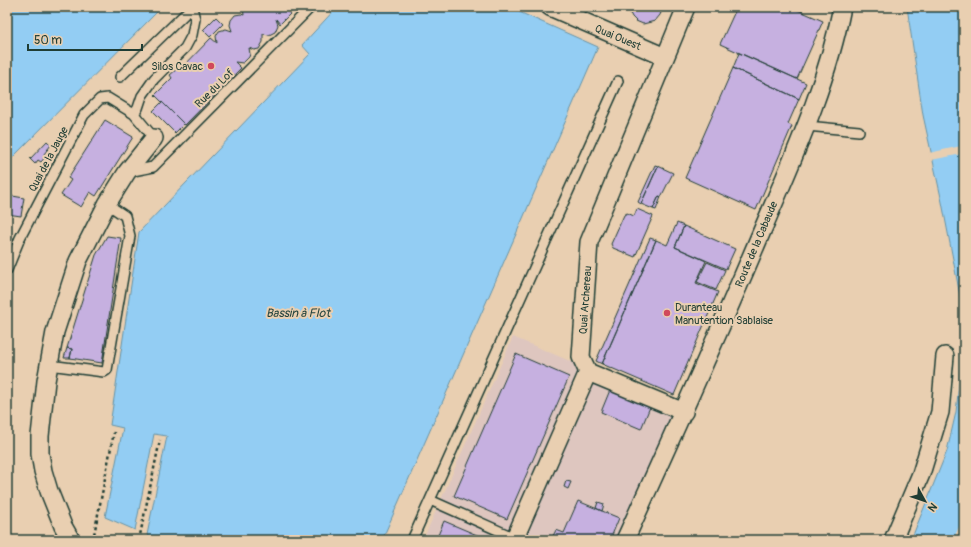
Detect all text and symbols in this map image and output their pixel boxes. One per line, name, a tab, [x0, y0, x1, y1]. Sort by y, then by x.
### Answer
street label: Quai Ouest	[593, 22, 643, 53]
scale bar	[28, 26, 142, 52]
text: 50 m	[34, 33, 62, 48]
place label: Silos Cavac	[151, 60, 203, 73]
marker: Silos Cavac	[206, 61, 216, 71]
street label: Rue du Lof	[192, 66, 237, 110]
street label: Quai de la Jauge	[26, 124, 71, 194]
street label: Route de la Cabaude	[732, 199, 781, 289]
street label: Quai Archereau	[577, 265, 594, 335]
place label: Duranteau Manutention Sablaise	[675, 301, 774, 327]
water label: Bassin à Flot	[266, 306, 331, 321]
marker: Duranteau Manutention Sablaise	[662, 308, 672, 318]
north arrow	[905, 481, 945, 521]
text: N	[925, 500, 940, 515]

